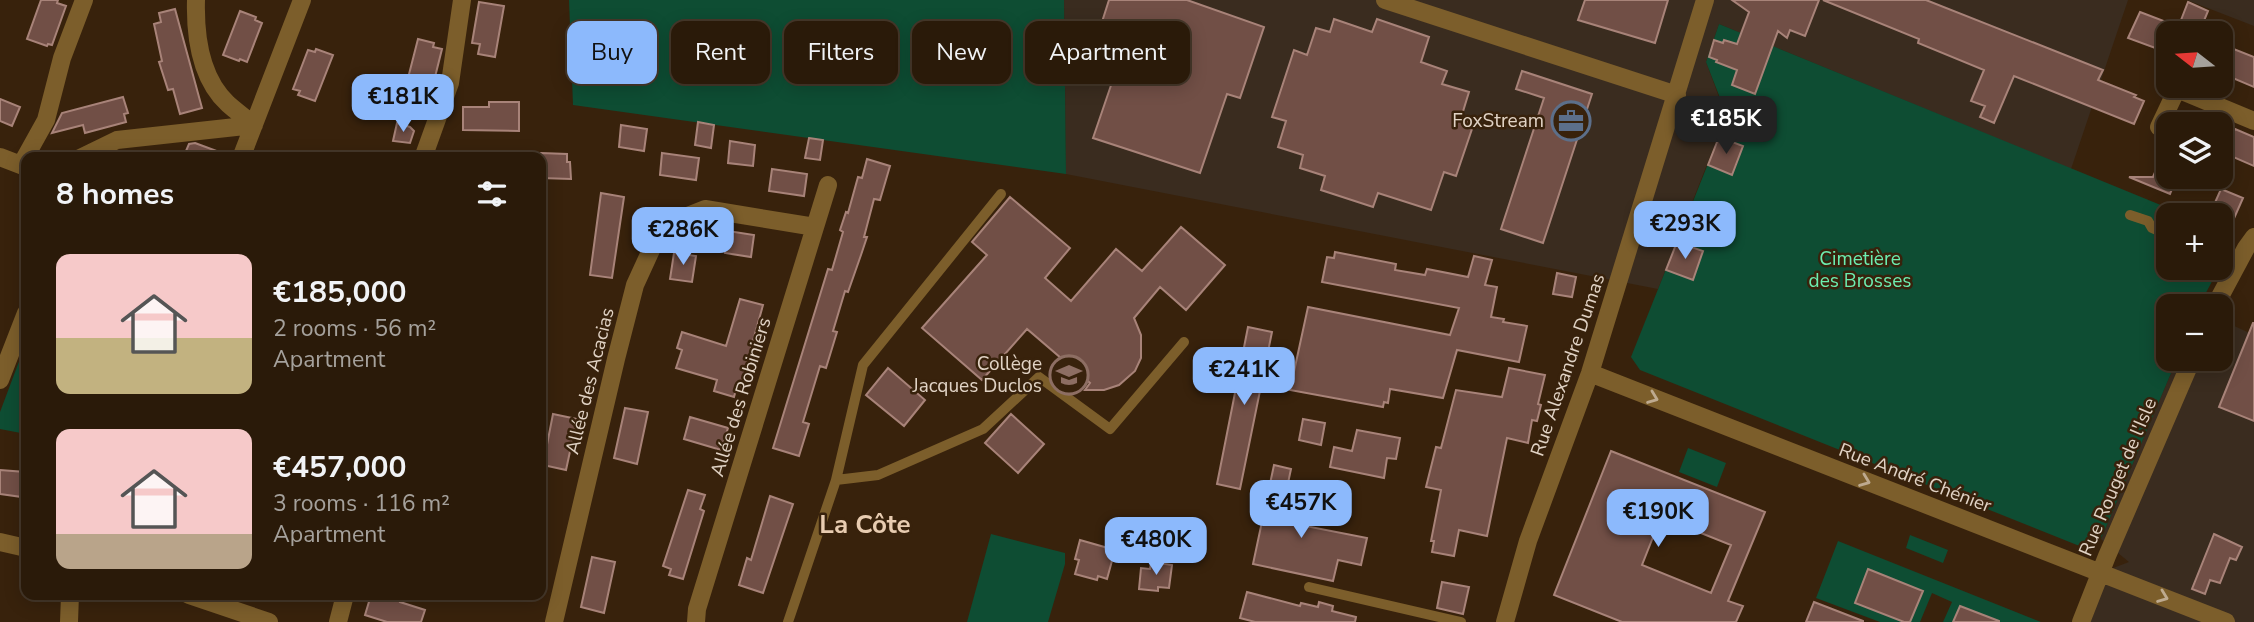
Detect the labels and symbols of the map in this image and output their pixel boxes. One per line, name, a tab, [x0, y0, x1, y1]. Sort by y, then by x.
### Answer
north arrow	[2156, 21, 2233, 98]
pin: €181K	[354, 74, 452, 134]
pin: €185K	[1677, 96, 1775, 156]
office icon: FoxStream	[1550, 100, 1592, 142]
place label: FoxStream	[1452, 108, 1544, 134]
pin: €293K	[1636, 202, 1734, 261]
pin: €286K	[634, 208, 732, 267]
park label: Cimetière des Brosses	[1809, 246, 1911, 294]
street label: Rue Alexandre Dumas	[1525, 270, 1611, 460]
street label: Allée des Acacias	[559, 305, 621, 457]
street label: Allée des Robiniers	[704, 314, 778, 480]
pin: €241K	[1195, 348, 1293, 407]
place label: Collège Jacques Duclos	[912, 351, 1042, 399]
school or university icon: Collège Jacques Duclos	[1048, 354, 1090, 396]
one-way arrow	[1646, 389, 1658, 403]
street label: Rue Rouget de l'Isle	[2073, 394, 2163, 560]
street label: Rue André Chénier	[1835, 437, 1995, 519]
one-way arrow	[1858, 472, 1870, 486]
pin: €457K	[1252, 480, 1350, 540]
pin: €190K	[1609, 490, 1707, 549]
district label: La Côte	[819, 507, 911, 542]
pin: €480K	[1107, 518, 1205, 577]
one-way arrow	[2156, 589, 2168, 603]

